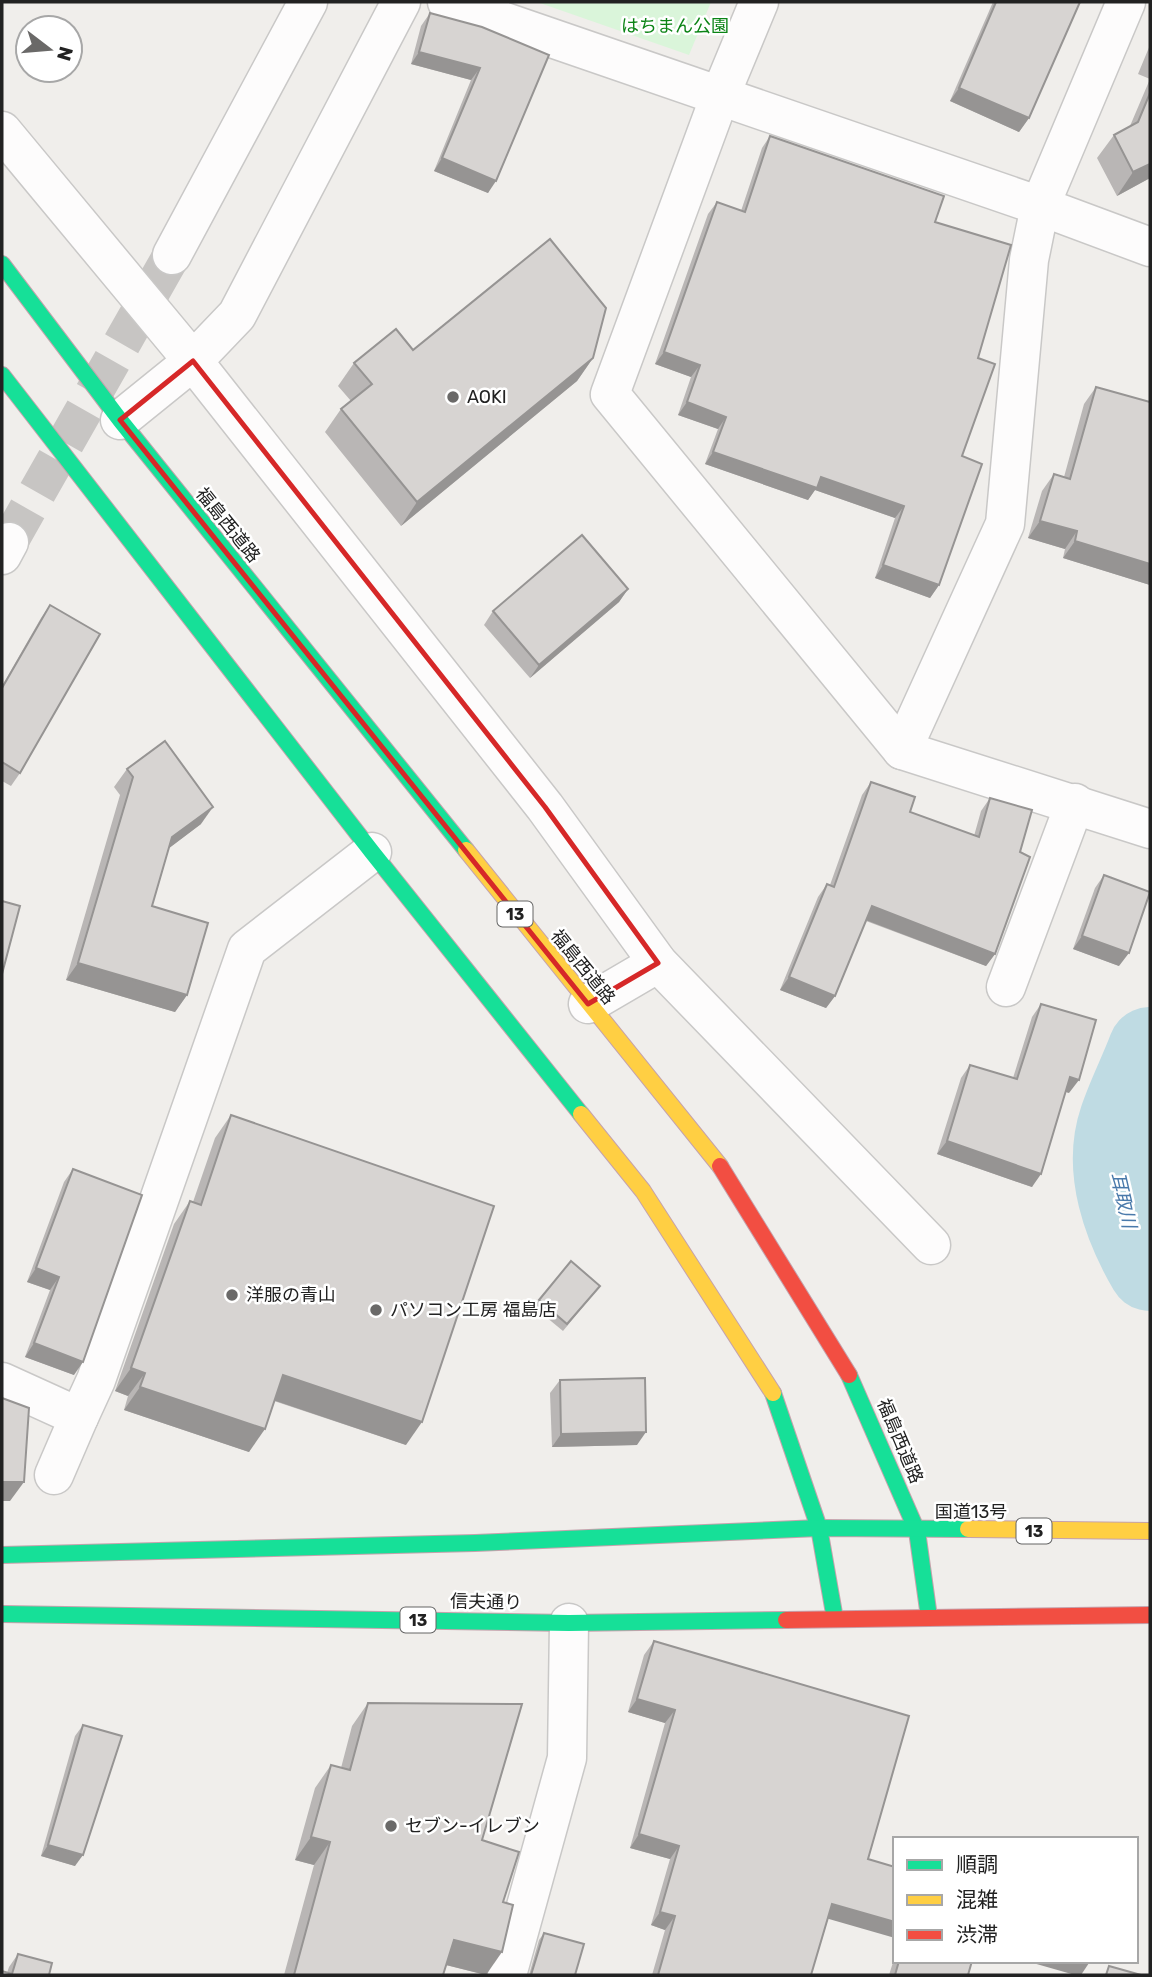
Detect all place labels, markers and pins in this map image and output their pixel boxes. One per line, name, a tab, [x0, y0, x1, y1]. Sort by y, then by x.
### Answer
place label: AOKI	[467, 386, 507, 408]
marker: AOKI	[445, 389, 461, 405]
place label: 洋服の青山	[246, 1284, 336, 1306]
marker: 洋服の青山	[224, 1287, 240, 1303]
place label: パソコン工房 福島店	[390, 1299, 556, 1321]
marker: パソコン工房 福島店	[368, 1302, 384, 1318]
place label: セブン-イレブン	[405, 1815, 540, 1837]
marker: セブン-イレブン	[383, 1818, 399, 1834]

